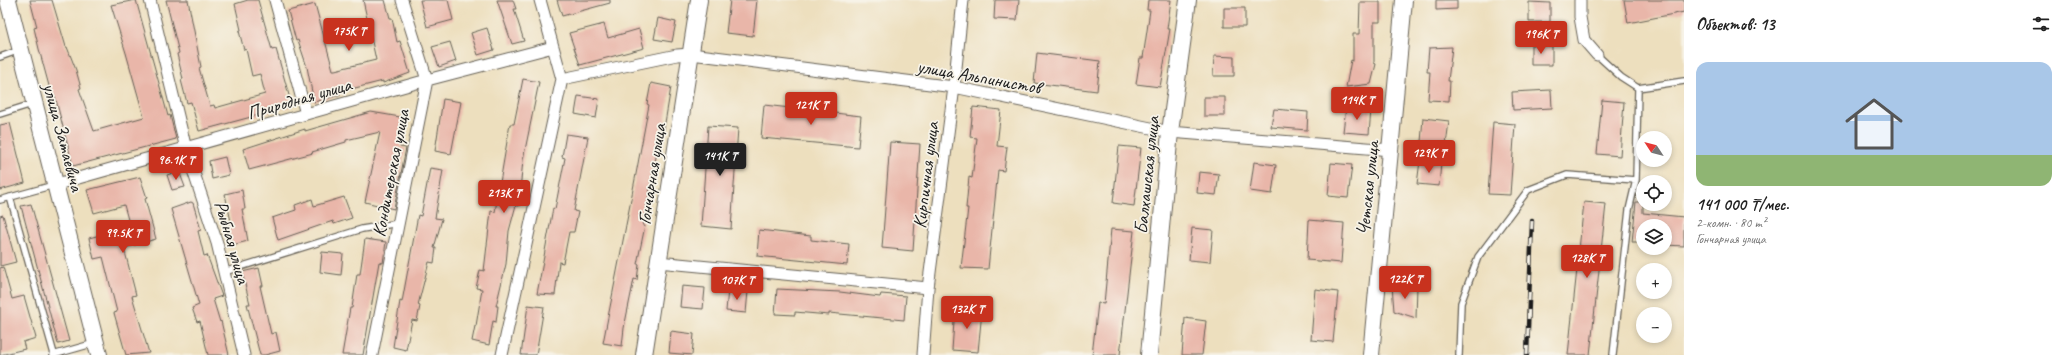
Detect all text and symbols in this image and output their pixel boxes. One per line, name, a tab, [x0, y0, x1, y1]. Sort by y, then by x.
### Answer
icon: filters	[2030, 13, 2052, 35]
text: Объектов: 13	[1696, 14, 1775, 35]
pin: 175K ₸	[316, 18, 382, 52]
pin: 196K ₸	[1508, 21, 1574, 55]
text: 175K ₸	[332, 23, 366, 39]
text: 196K ₸	[1524, 26, 1558, 42]
street label: улица Альпинистов	[914, 54, 1047, 100]
street label: Природная улица	[244, 72, 356, 125]
street label: улица Затаевича	[37, 80, 89, 195]
pin: 114K ₸	[1324, 87, 1390, 121]
icon: home	[1838, 88, 1910, 160]
pin: 121K ₸	[778, 92, 844, 126]
text: 114K ₸	[1340, 92, 1374, 108]
text: 121K ₸	[794, 97, 828, 113]
street label: Кондитерская улица	[367, 106, 415, 239]
street label: Балхашская улица	[1129, 113, 1165, 235]
street label: Кирпичная улица	[908, 119, 945, 230]
street label: Гончарная улица	[632, 120, 672, 226]
north arrow	[1636, 131, 1672, 167]
map controls	[1636, 131, 1672, 343]
street label: Четская улица	[1351, 138, 1385, 236]
pin: 129K ₸	[1396, 140, 1462, 174]
pin: 141K ₸	[687, 143, 753, 177]
text: 129K ₸	[1412, 145, 1446, 161]
pin: 96.1K ₸	[139, 147, 213, 181]
text: 141K ₸	[703, 148, 737, 164]
text: 96.1K ₸	[158, 152, 194, 168]
button: locate	[1636, 175, 1672, 211]
pin: 213K ₸	[471, 180, 537, 214]
text: 213K ₸	[487, 185, 521, 201]
text: 141 000 ₸/мес.	[1696, 194, 1789, 215]
street label: Рыбная улица	[209, 198, 256, 288]
text: 2-комн. · 80 m²	[1696, 215, 1766, 231]
button: layers	[1636, 219, 1672, 255]
pin: 99.5K ₸	[86, 220, 160, 254]
text: 99.5K ₸	[105, 225, 141, 241]
text: Гончарная улица	[1696, 231, 1766, 247]
pin: 128K ₸	[1554, 245, 1620, 279]
text: 128K ₸	[1570, 250, 1604, 266]
button: +	[1636, 263, 1672, 299]
pin: 122K ₸	[1372, 266, 1438, 300]
pin: 107K ₸	[704, 267, 770, 301]
text: 122K ₸	[1388, 271, 1422, 287]
text: 107K ₸	[720, 272, 754, 288]
pin: 132K ₸	[934, 296, 1000, 330]
text: 132K ₸	[950, 301, 984, 317]
button: −	[1636, 307, 1672, 343]

